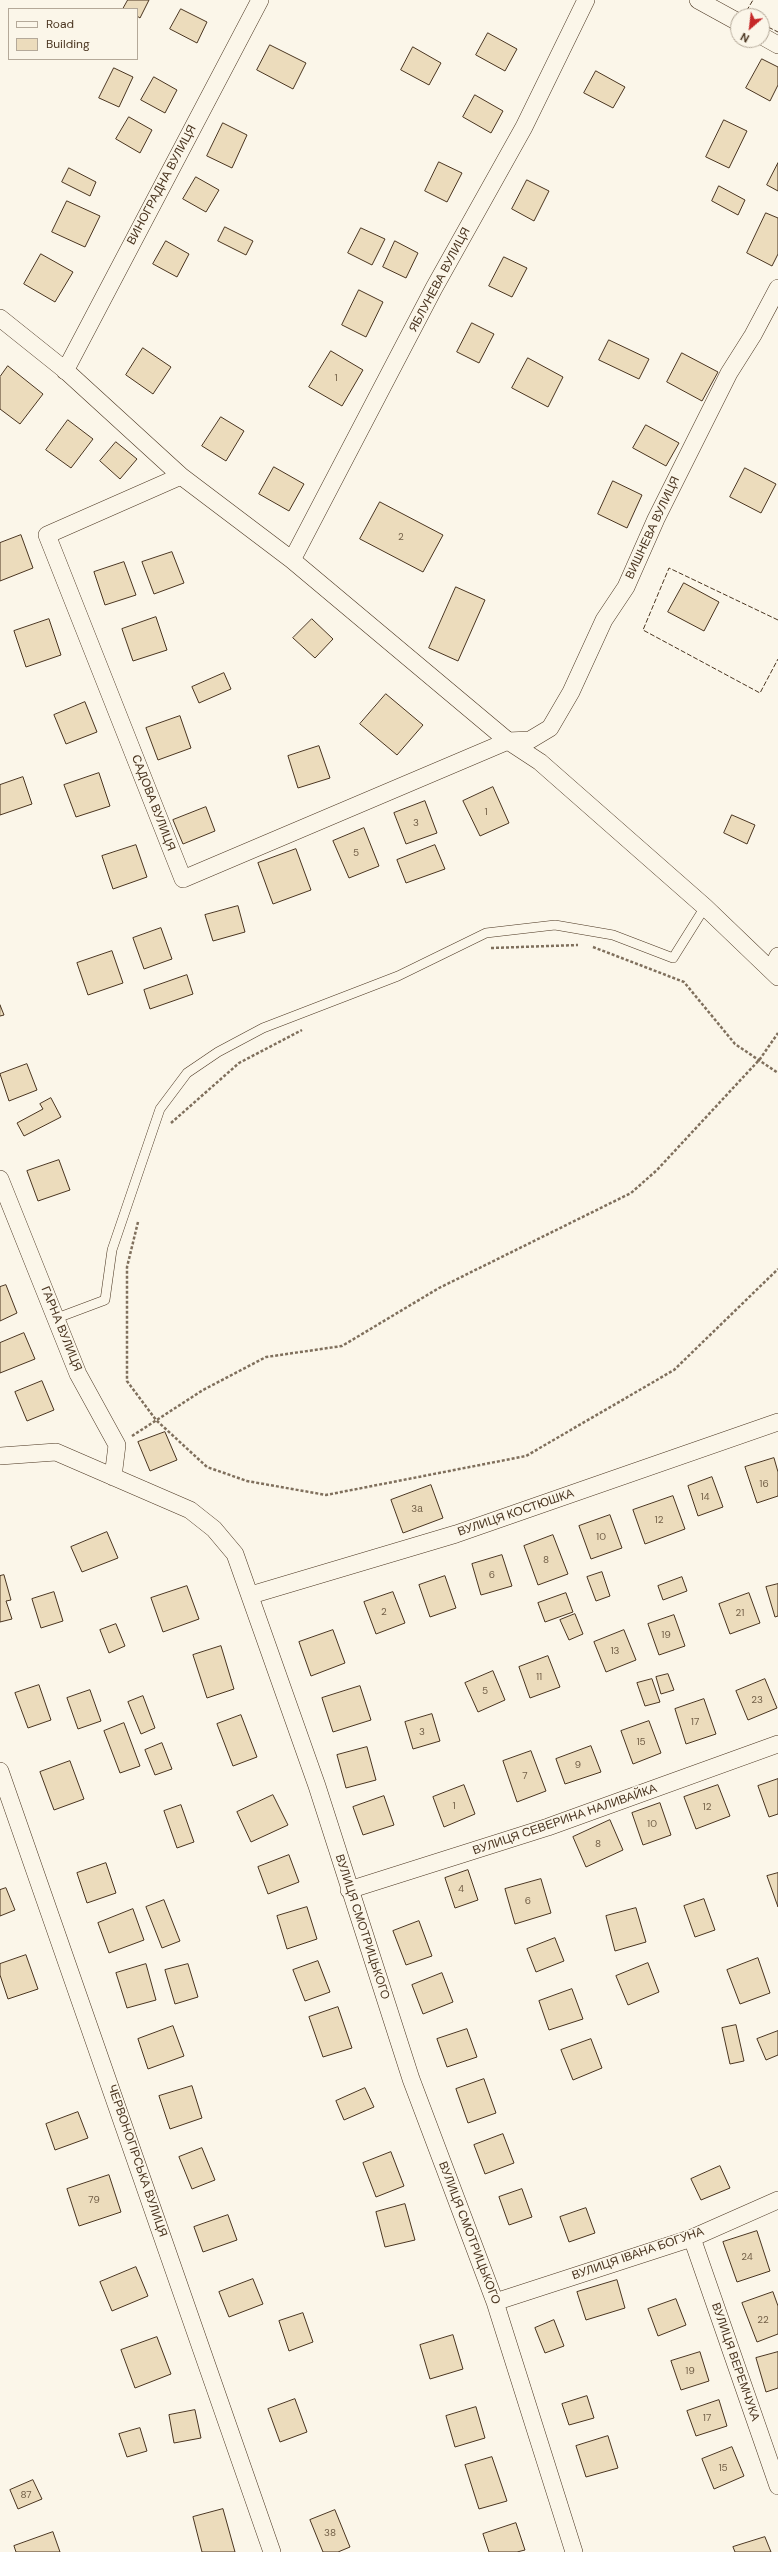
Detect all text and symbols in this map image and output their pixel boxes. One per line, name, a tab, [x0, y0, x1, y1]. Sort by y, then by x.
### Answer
legend	[8, 8, 138, 60]
north arrow	[730, 8, 770, 48]
text: Road	[46, 16, 74, 32]
text: N	[738, 30, 752, 46]
text: Building	[46, 36, 90, 52]
street label: ВИНОГРАДНА ВУЛИЦЯ	[124, 123, 200, 247]
street label: ЯБЛУНЕВА ВУЛИЦЯ	[406, 225, 474, 335]
house number: 1	[334, 372, 338, 384]
street label: ВИШНЕВА ВУЛИЦЯ	[623, 474, 683, 582]
house number: 2	[398, 531, 404, 543]
street label: САДОВА ВУЛИЦЯ	[128, 753, 178, 853]
house number: 1	[484, 806, 488, 818]
house number: 3	[413, 817, 419, 829]
house number: 5	[353, 847, 359, 859]
street label: ГАРНА ВУЛИЦЯ	[37, 1284, 85, 1374]
house number: 16	[759, 1478, 769, 1490]
street label: ВУЛИЦЯ КОСТЮШКА	[456, 1486, 576, 1540]
house number: 14	[700, 1491, 710, 1503]
house number: 3а	[411, 1503, 423, 1515]
house number: 12	[655, 1514, 663, 1526]
house number: 10	[596, 1531, 606, 1543]
house number: 8	[543, 1554, 549, 1566]
house number: 6	[489, 1569, 495, 1581]
house number: 2	[381, 1606, 387, 1618]
house number: 21	[736, 1607, 744, 1619]
house number: 19	[661, 1629, 671, 1641]
house number: 13	[610, 1645, 620, 1657]
house number: 11	[536, 1671, 542, 1683]
house number: 5	[482, 1685, 488, 1697]
house number: 23	[751, 1694, 763, 1706]
house number: 17	[691, 1716, 699, 1728]
house number: 3	[419, 1726, 425, 1738]
house number: 15	[636, 1736, 646, 1748]
house number: 9	[575, 1759, 581, 1771]
house number: 7	[522, 1770, 528, 1782]
street label: ВУЛИЦЯ СЕВЕРИНА НАЛИВАЙКА	[471, 1782, 659, 1858]
house number: 1	[452, 1800, 456, 1812]
house number: 12	[703, 1801, 711, 1813]
house number: 10	[647, 1818, 657, 1830]
house number: 8	[595, 1838, 601, 1850]
street label: ВУЛИЦЯ СМОТРИЦЬКОГО	[332, 1853, 392, 2001]
house number: 4	[458, 1883, 464, 1895]
house number: 6	[525, 1895, 531, 1907]
street label: ЧЕРВОНОГІРСЬКА ВУЛИЦЯ	[104, 2083, 170, 2239]
street label: ВУЛИЦЯ СМОТРИЦЬКОГО	[435, 2159, 503, 2307]
house number: 79	[88, 2194, 100, 2206]
street label: ВУЛИЦЯ ІВАНА БОГУНА	[570, 2225, 706, 2283]
house number: 24	[741, 2251, 753, 2263]
street label: ВУЛИЦЯ ВЕРЕМЧУКА	[708, 2301, 762, 2423]
house number: 22	[757, 2314, 769, 2326]
house number: 19	[685, 2365, 695, 2377]
house number: 17	[703, 2412, 711, 2424]
house number: 15	[718, 2462, 728, 2474]
house number: 87	[20, 2489, 32, 2501]
house number: 38	[324, 2527, 336, 2539]

